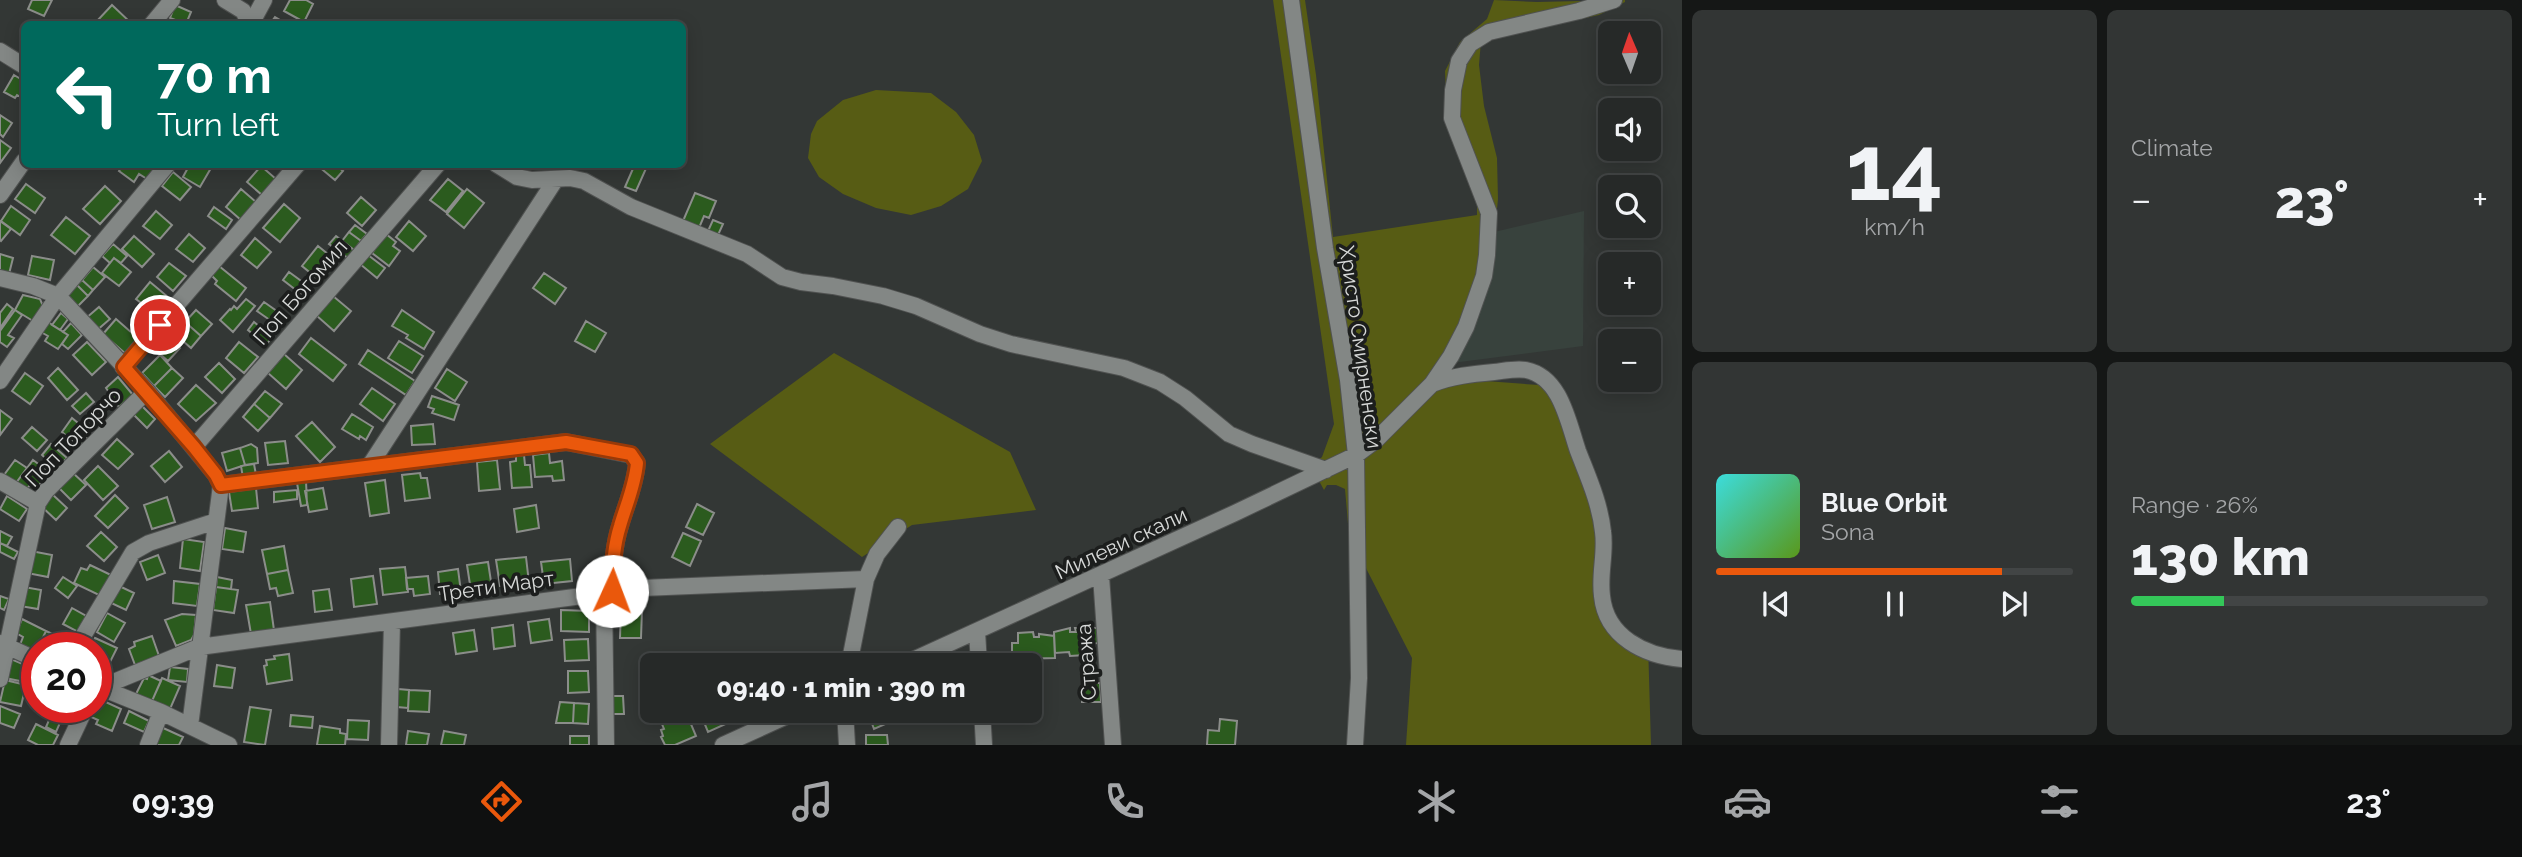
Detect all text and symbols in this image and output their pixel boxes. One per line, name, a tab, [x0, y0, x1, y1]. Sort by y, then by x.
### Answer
north arrow	[1598, 21, 1661, 84]
map controls	[1598, 21, 1661, 392]
text: 70 m	[157, 47, 272, 104]
icon: left	[42, 49, 133, 140]
button: sound	[1598, 98, 1661, 161]
text: Turn left	[157, 106, 279, 143]
text: 14	[1846, 114, 1943, 221]
text: Climate	[2131, 134, 2213, 161]
text: 23°	[2275, 169, 2349, 230]
button: search	[1598, 175, 1661, 238]
text: −	[2131, 177, 2151, 222]
text: +	[2472, 177, 2488, 222]
text: km/h	[1864, 213, 1925, 240]
street label: Поп Богомил	[248, 234, 352, 350]
street label: Христо Смирненски	[1334, 244, 1388, 450]
button: +	[1598, 252, 1661, 315]
pin	[130, 295, 190, 355]
icon: arrive	[141, 306, 179, 344]
button: −	[1598, 329, 1661, 392]
street label: Поп Топорчо	[20, 382, 126, 492]
text: Blue Orbit	[1821, 488, 1948, 518]
text: Range · 26%	[2131, 491, 2258, 518]
street label: Милеви скали	[1051, 502, 1191, 584]
text: Sona	[1821, 518, 1875, 545]
text: 130 km	[2131, 526, 2310, 587]
position arrow	[575, 554, 649, 628]
street label: Трети Март	[436, 565, 556, 607]
icon: previous	[1757, 585, 1795, 623]
icon: pause	[1876, 585, 1914, 623]
icon: next	[1995, 585, 2033, 623]
street label: Стража	[1071, 623, 1101, 701]
speed limit sign: 20	[21, 632, 112, 723]
text: 09:40 · 1 min · 390 m	[716, 673, 966, 703]
icon: directions	[477, 777, 526, 826]
icon: music	[788, 777, 837, 826]
icon: phone	[1100, 777, 1149, 826]
icon: climate	[1412, 777, 1461, 826]
icon: car	[1723, 777, 1772, 826]
icon: filters	[2035, 777, 2084, 826]
text: 09:39	[131, 783, 214, 820]
text: 23°	[2346, 783, 2391, 820]

